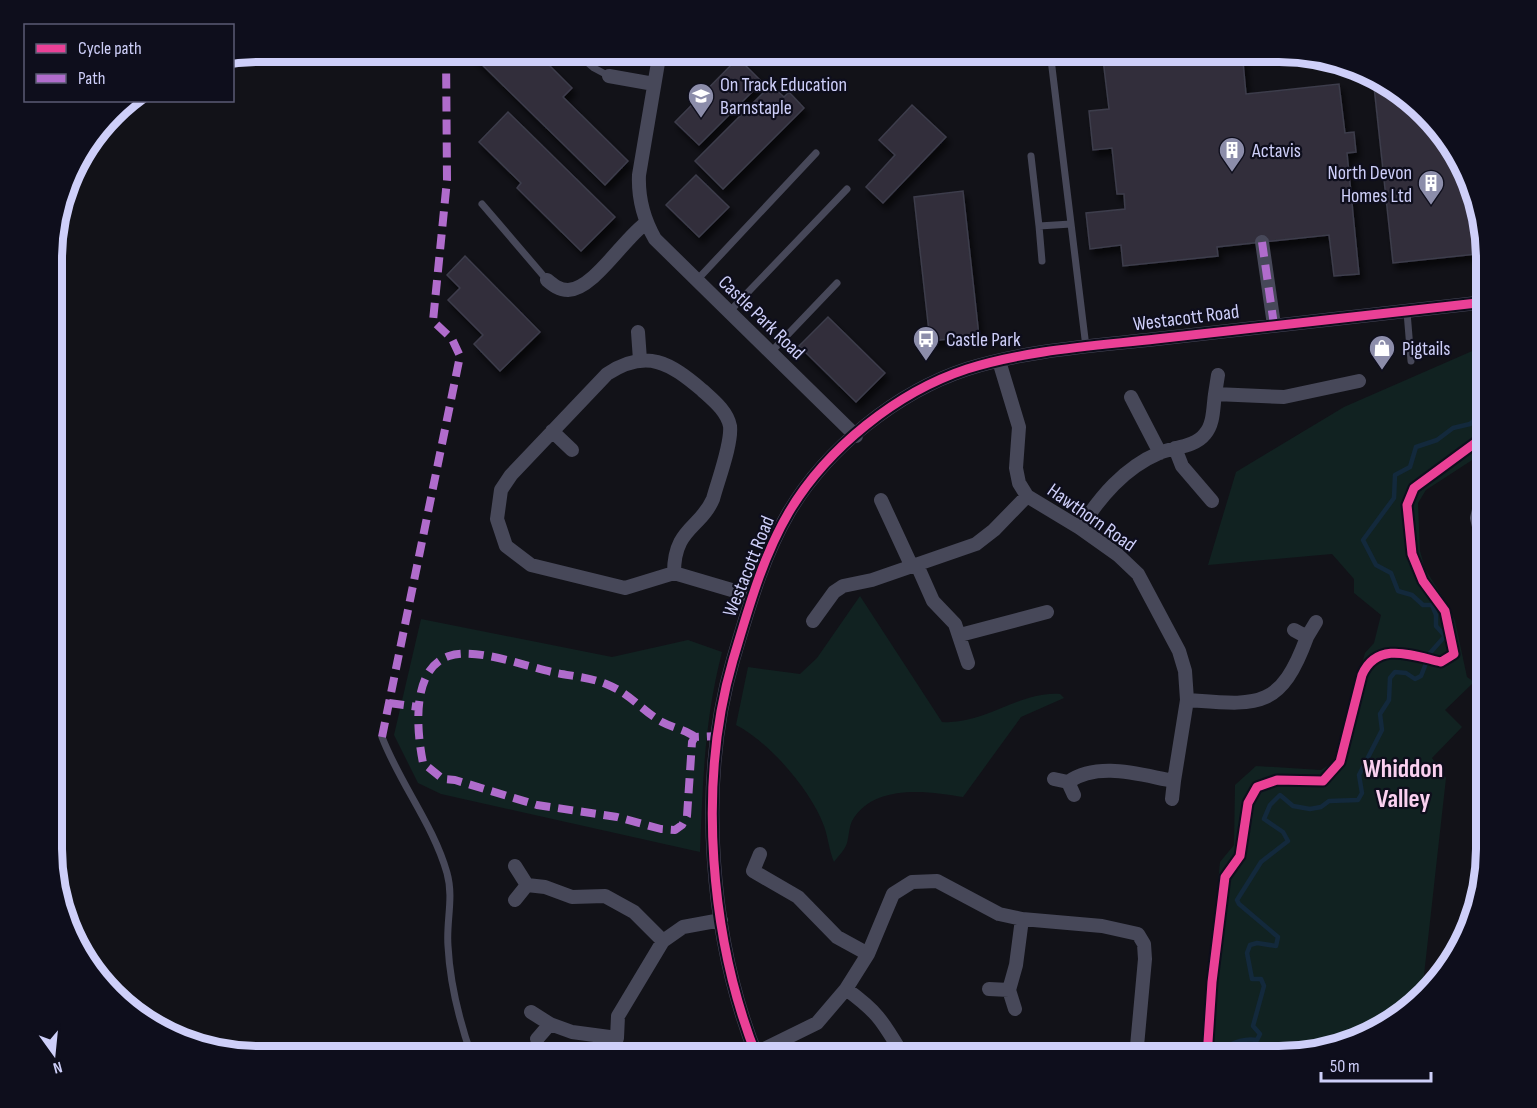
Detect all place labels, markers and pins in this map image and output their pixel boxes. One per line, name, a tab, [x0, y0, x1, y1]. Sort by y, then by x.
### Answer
place label: On Track Education Barnstaple	[720, 73, 847, 120]
school or university icon: On Track Education Barnstaple	[686, 81, 716, 119]
building icon: Actavis	[1217, 135, 1247, 173]
place label: Actavis	[1251, 139, 1301, 163]
place label: North Devon Homes Ltd	[1328, 161, 1412, 208]
building icon: North Devon Homes Ltd	[1416, 168, 1446, 206]
bus stop icon: Castle Park	[911, 324, 941, 362]
place label: Castle Park	[946, 328, 1021, 352]
shop icon: Pigtails	[1367, 333, 1397, 371]
place label: Pigtails	[1402, 337, 1450, 361]

